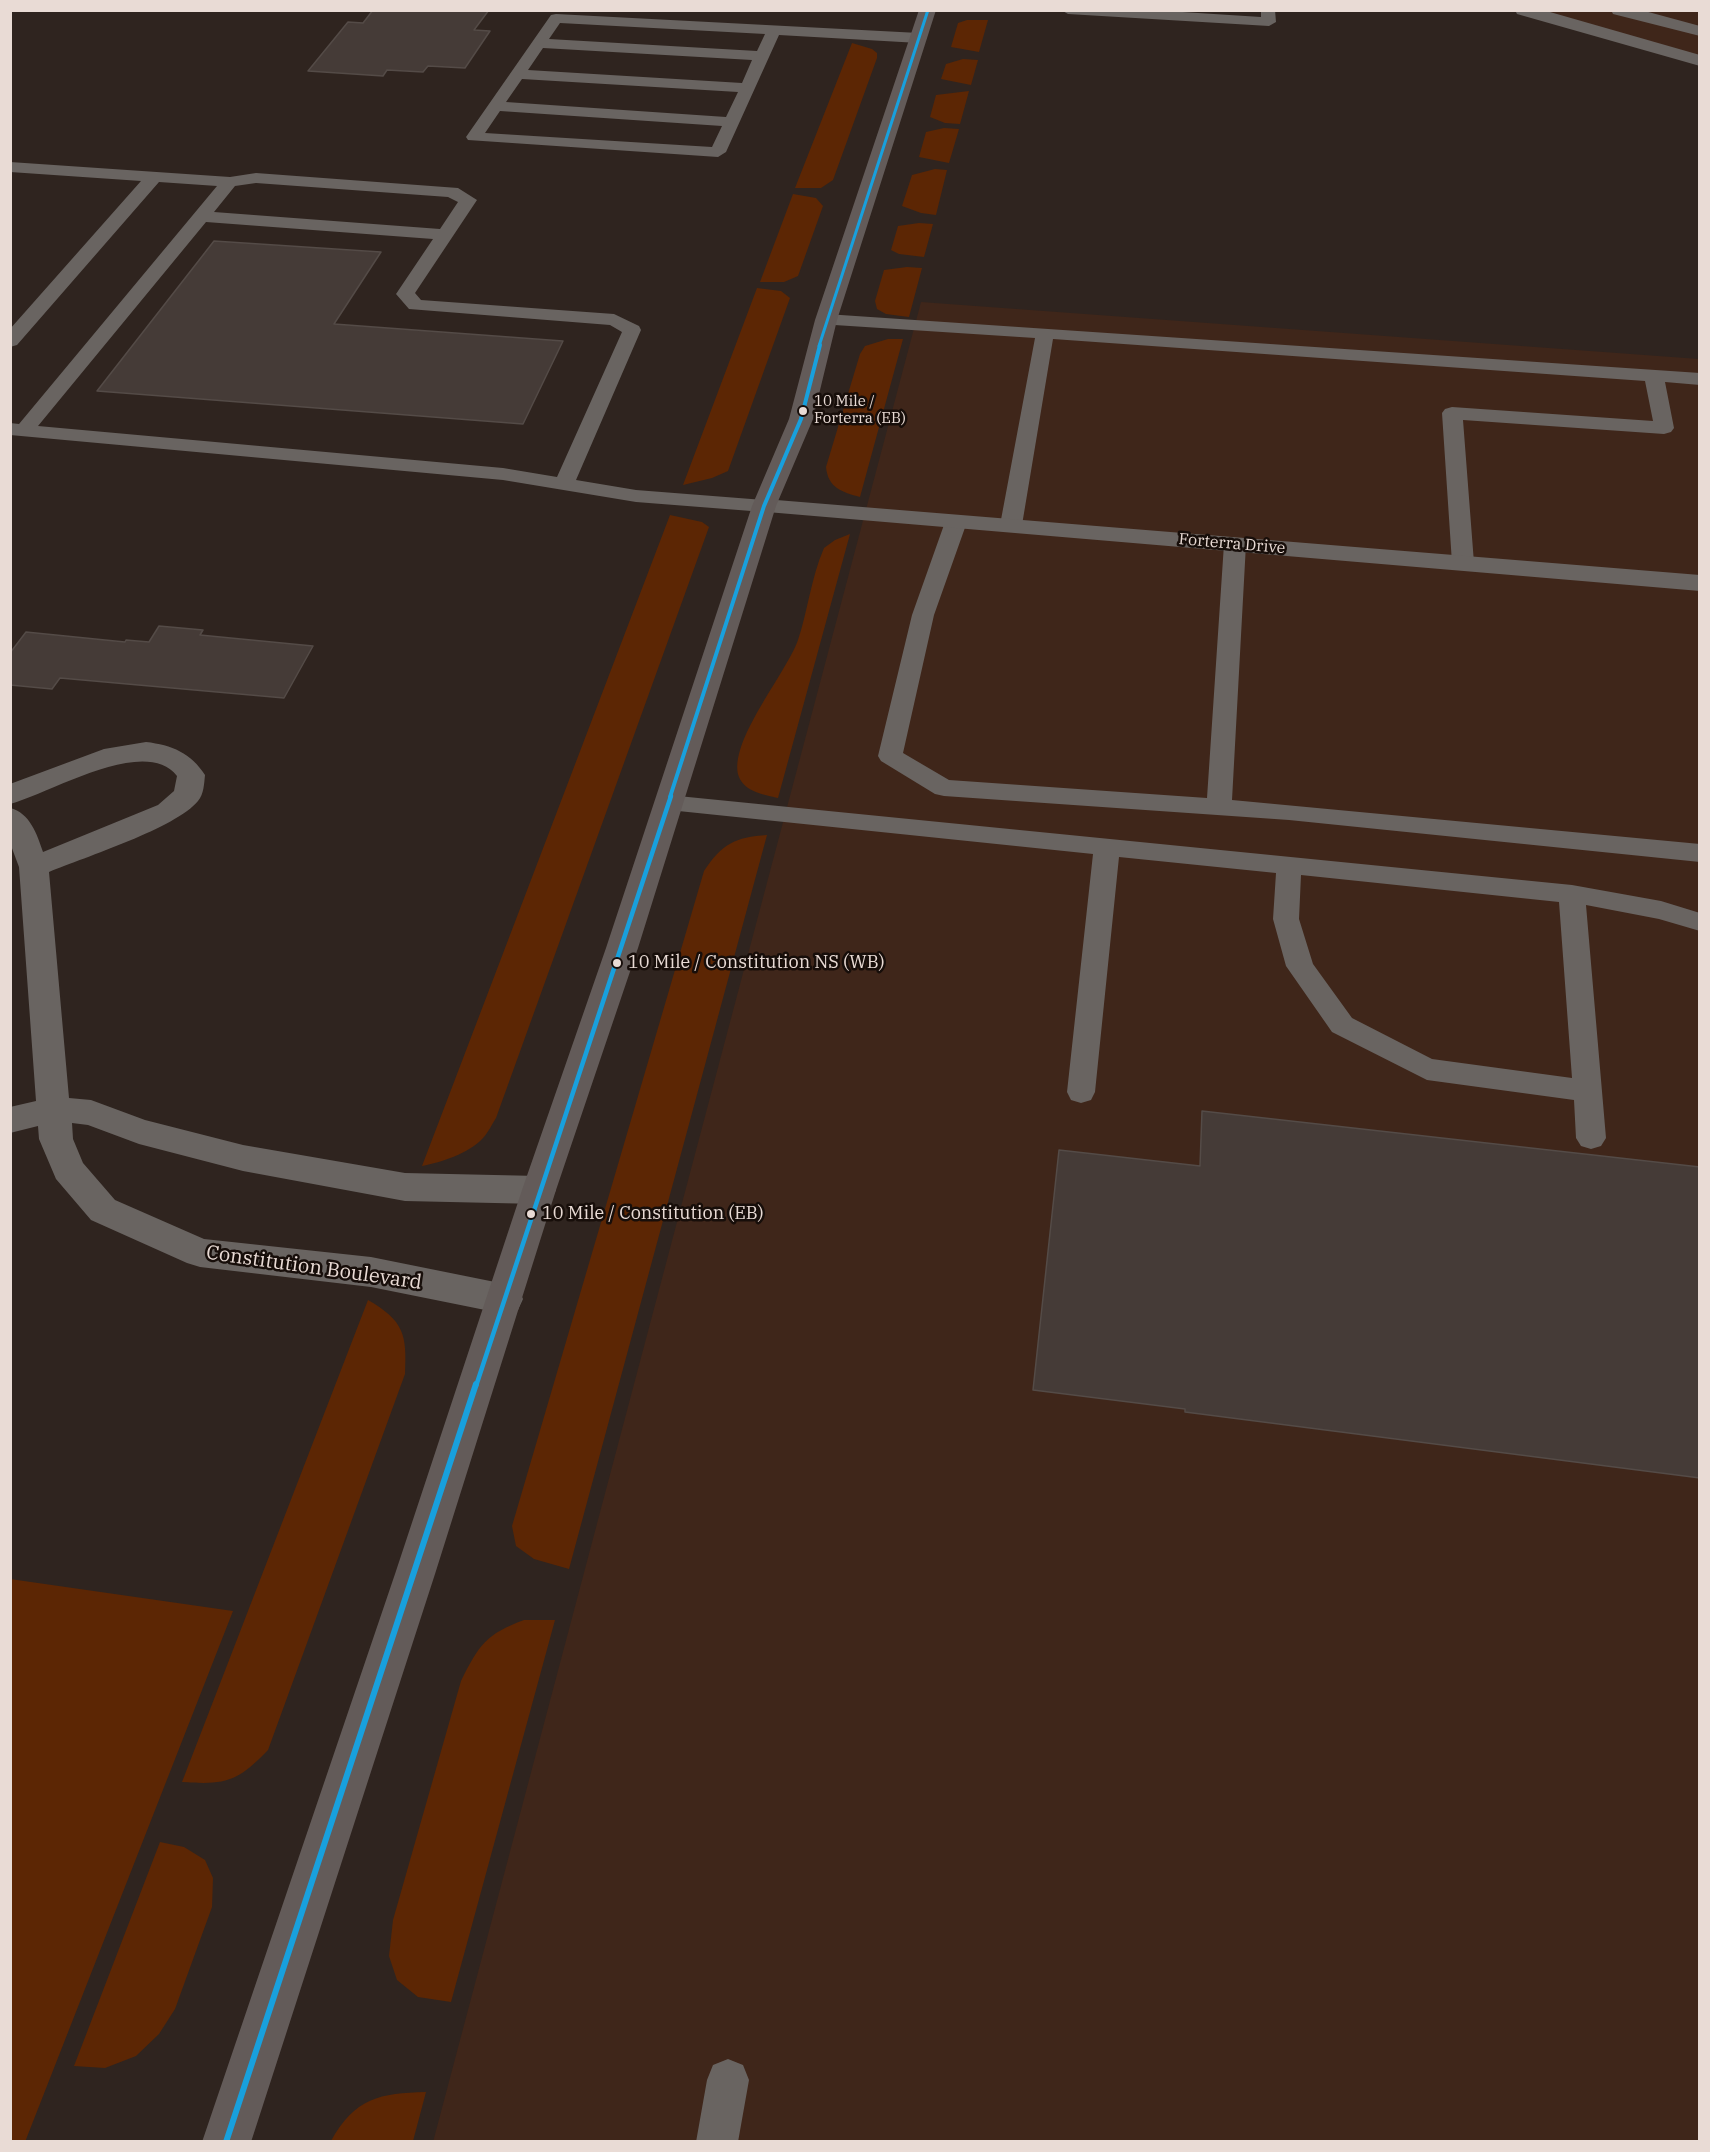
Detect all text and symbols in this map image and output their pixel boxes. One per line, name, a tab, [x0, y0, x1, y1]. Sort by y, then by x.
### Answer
place label: 10 Mile / Forterra (EB)	[814, 393, 906, 428]
marker: 10 Mile / Forterra (EB)	[797, 405, 809, 417]
street label: Forterra Drive	[1178, 530, 1286, 558]
place label: 10 Mile / Constitution NS (WB)	[628, 952, 885, 974]
marker: 10 Mile / Constitution NS (WB)	[611, 957, 623, 969]
place label: 10 Mile / Constitution (EB)	[542, 1203, 764, 1225]
marker: 10 Mile / Constitution (EB)	[525, 1208, 537, 1220]
street label: Constitution Boulevard	[205, 1241, 423, 1295]

